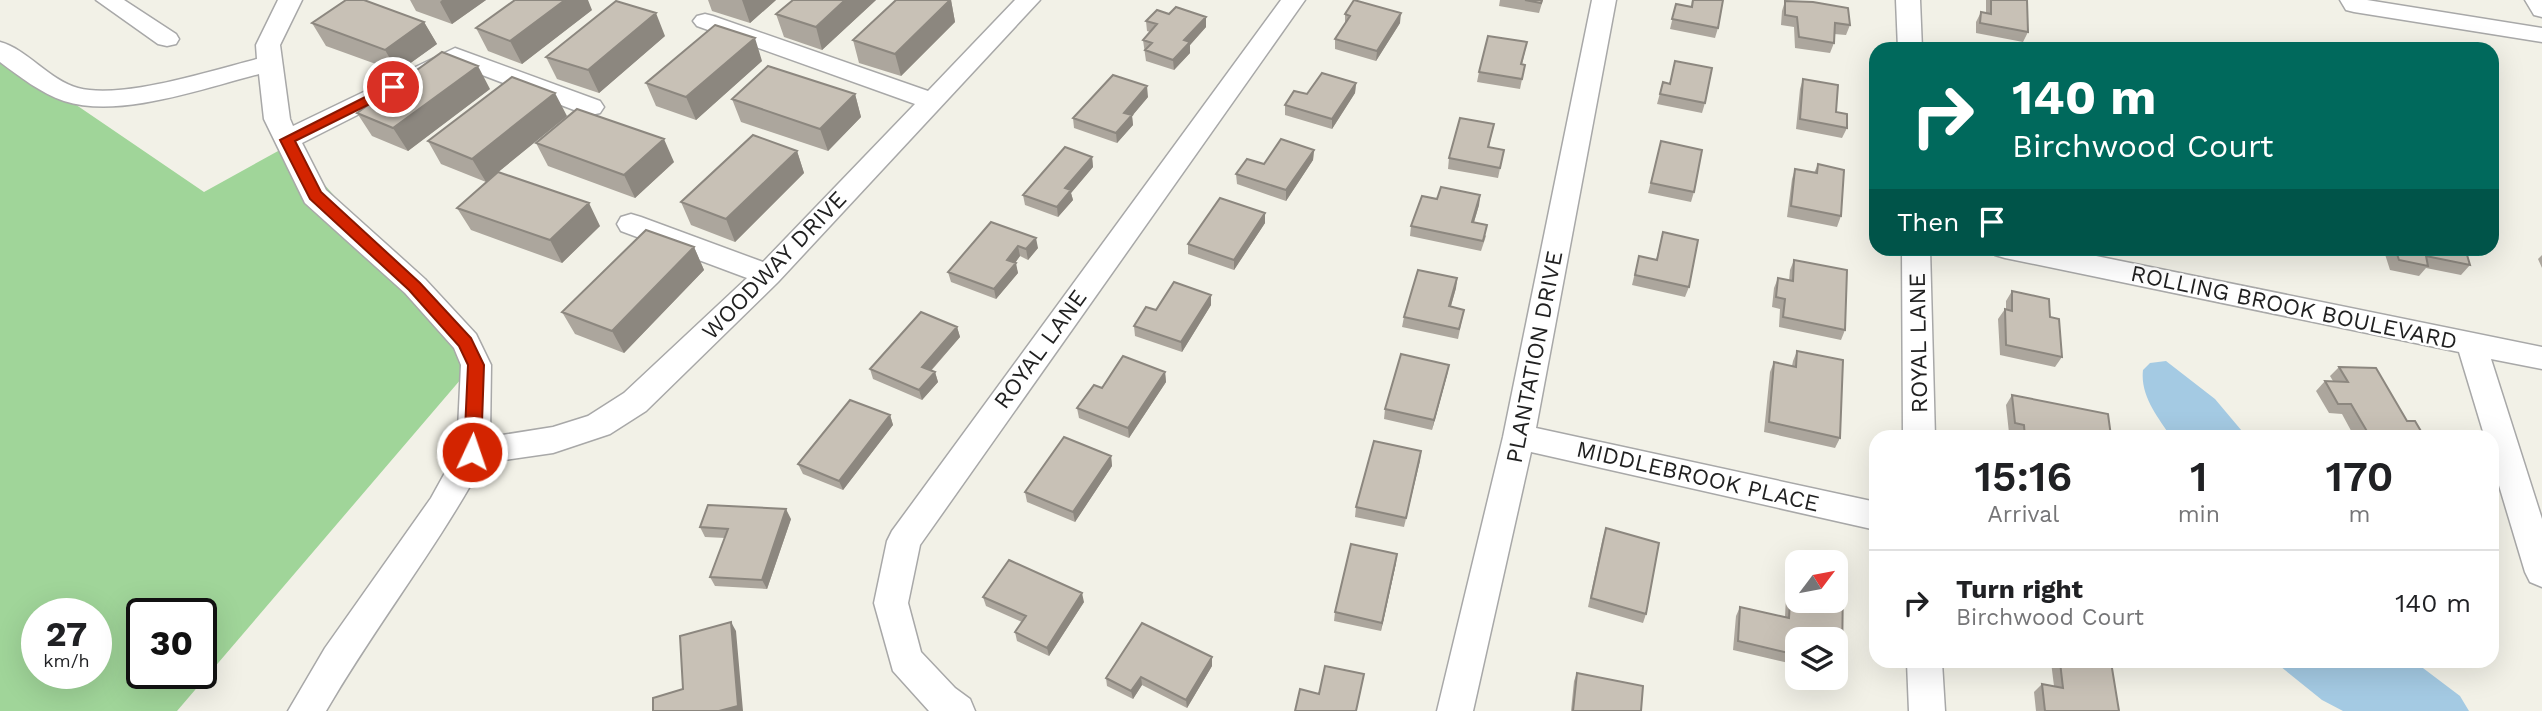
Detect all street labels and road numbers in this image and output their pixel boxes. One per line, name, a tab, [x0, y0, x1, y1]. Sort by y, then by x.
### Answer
street label: WOODWAY DRIVE	[697, 186, 852, 345]
street label: PLANTATION DRIVE	[1501, 249, 1568, 466]
street label: ROLLING BROOK BOULEVARD	[2128, 260, 2459, 355]
street label: ROYAL LANE	[1904, 273, 1933, 413]
street label: ROYAL LANE	[988, 285, 1093, 414]
street label: MIDDLEBROOK PLACE	[1574, 435, 1822, 518]

